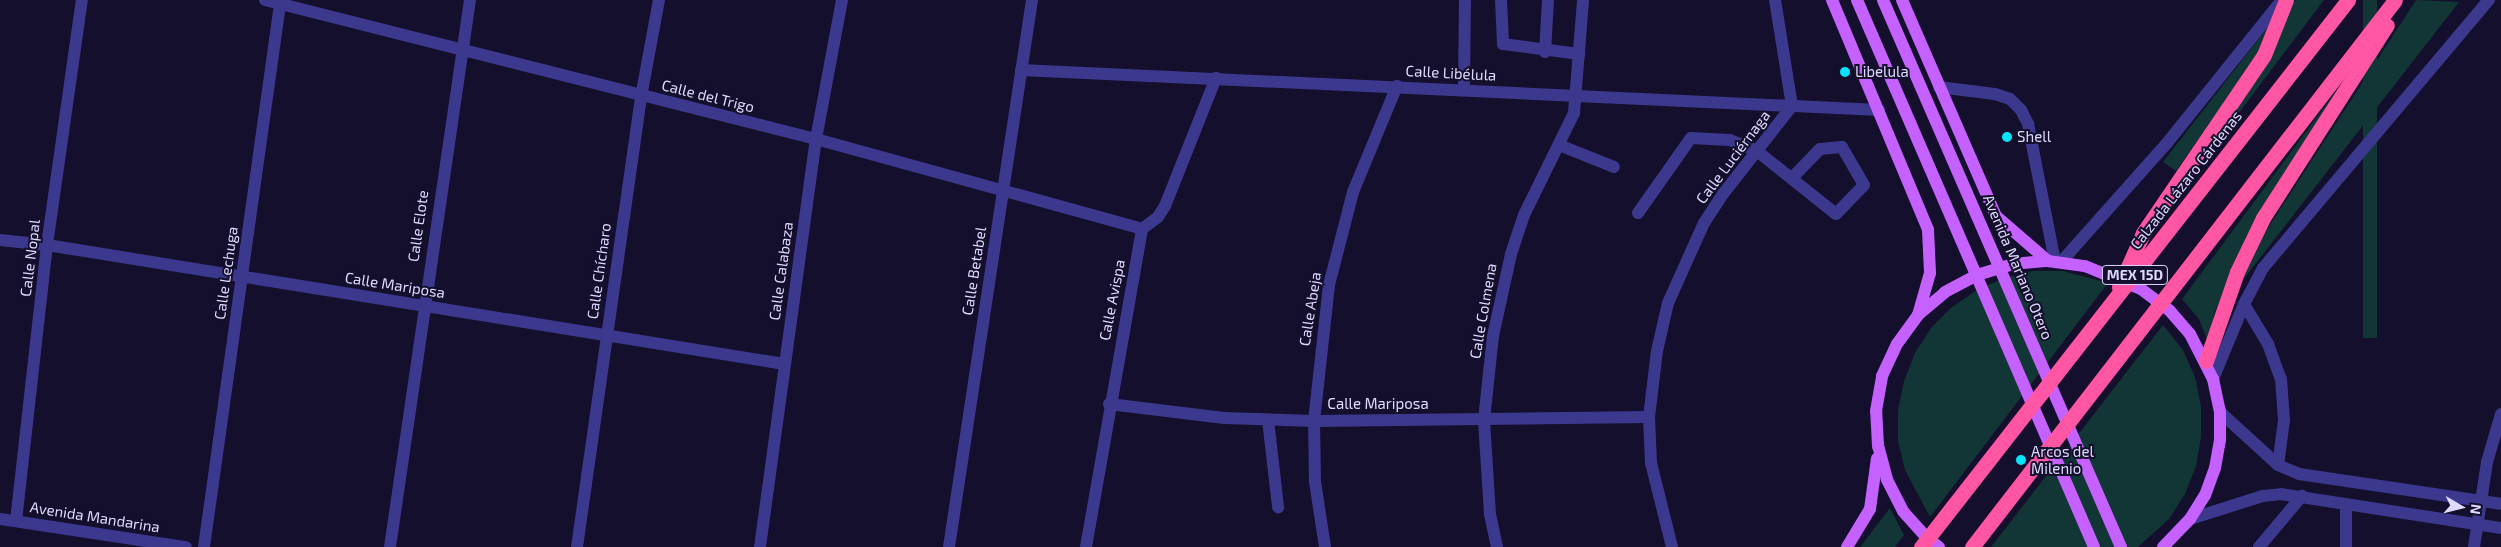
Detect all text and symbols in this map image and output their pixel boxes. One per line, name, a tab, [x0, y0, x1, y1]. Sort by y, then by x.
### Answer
street label: Calle Libélula	[1405, 62, 1497, 84]
place label: Libelula	[1855, 63, 1909, 81]
marker: Libelula	[1839, 66, 1851, 78]
street label: Calle del Trigo	[660, 76, 756, 116]
street label: Calle Luciérnaga	[1692, 107, 1774, 207]
street label: Calzada Lázaro Cárdenas	[2126, 107, 2246, 253]
place label: Shell	[2017, 128, 2051, 146]
marker: Shell	[2001, 131, 2013, 143]
street label: Calle Elote	[404, 189, 432, 263]
street label: Avenida Mariano Otero	[1979, 192, 2057, 342]
street label: Calle Nopal	[16, 218, 44, 298]
street label: Calle Calabaza	[765, 221, 797, 321]
street label: Calle Chícharo	[583, 222, 615, 320]
street label: Calle Lechuga	[211, 225, 241, 321]
street label: Calle Betabel	[958, 225, 990, 317]
street label: Calle Avispa	[1095, 258, 1129, 342]
street label: Calle Colmena	[1466, 262, 1500, 360]
road number: MEX 15D	[2101, 264, 2169, 286]
street label: Calle Mariposa	[344, 268, 446, 302]
street label: Calle Abeja	[1295, 271, 1325, 347]
street label: Calle Mariposa	[1327, 395, 1429, 413]
place label: Arcos del Milenio	[2031, 442, 2094, 477]
marker: Arcos del Milenio	[2015, 454, 2027, 466]
north arrow	[2436, 482, 2486, 532]
street label: Avenida Mandarina	[29, 498, 161, 536]
text: N	[2467, 503, 2485, 515]

